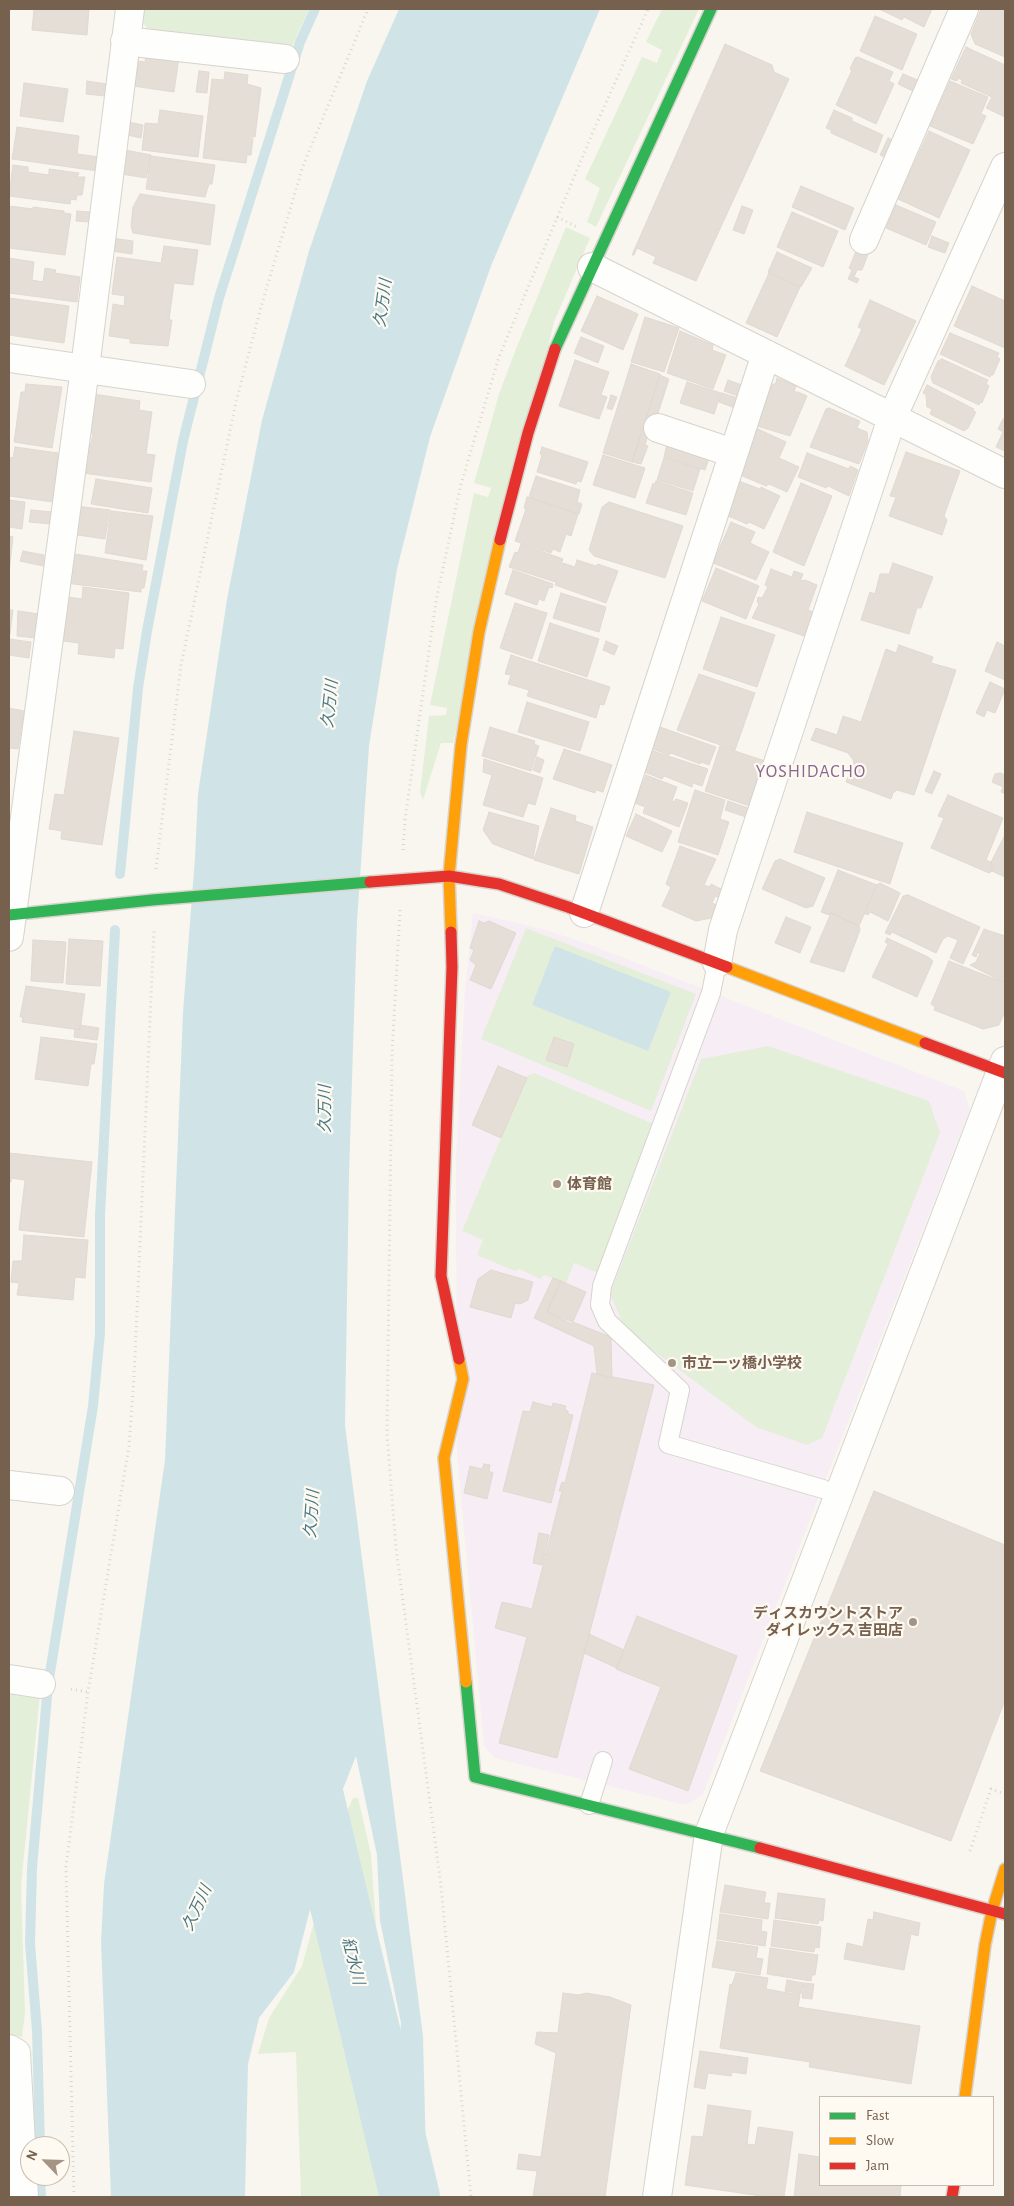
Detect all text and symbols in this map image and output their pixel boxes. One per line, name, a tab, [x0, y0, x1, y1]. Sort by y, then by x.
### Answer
water label: 久万川	[370, 278, 396, 328]
water label: 久万川	[318, 679, 342, 729]
district label: YOSHIDACHO	[755, 761, 867, 783]
water label: 久万川	[315, 1085, 335, 1133]
place label: 体育館	[567, 1175, 612, 1193]
marker: 体育館	[551, 1178, 563, 1190]
place label: 市立一ッ橋小学校	[682, 1354, 802, 1372]
marker: 市立一ッ橋小学校	[666, 1357, 678, 1369]
water label: 久万川	[301, 1489, 323, 1539]
place label: ディスカウントストア ダイレックス 吉田店	[753, 1604, 903, 1639]
marker: ディスカウントストア ダイレックス 吉田店	[907, 1616, 919, 1628]
water label: 久万川	[178, 1882, 216, 1934]
water label: 紅水川	[338, 1935, 368, 1987]
legend	[819, 2096, 994, 2186]
text: Fast	[866, 2108, 889, 2123]
text: Slow	[866, 2133, 894, 2148]
north arrow	[20, 2136, 70, 2186]
text: N	[24, 2148, 41, 2163]
text: Jam	[866, 2158, 889, 2173]

